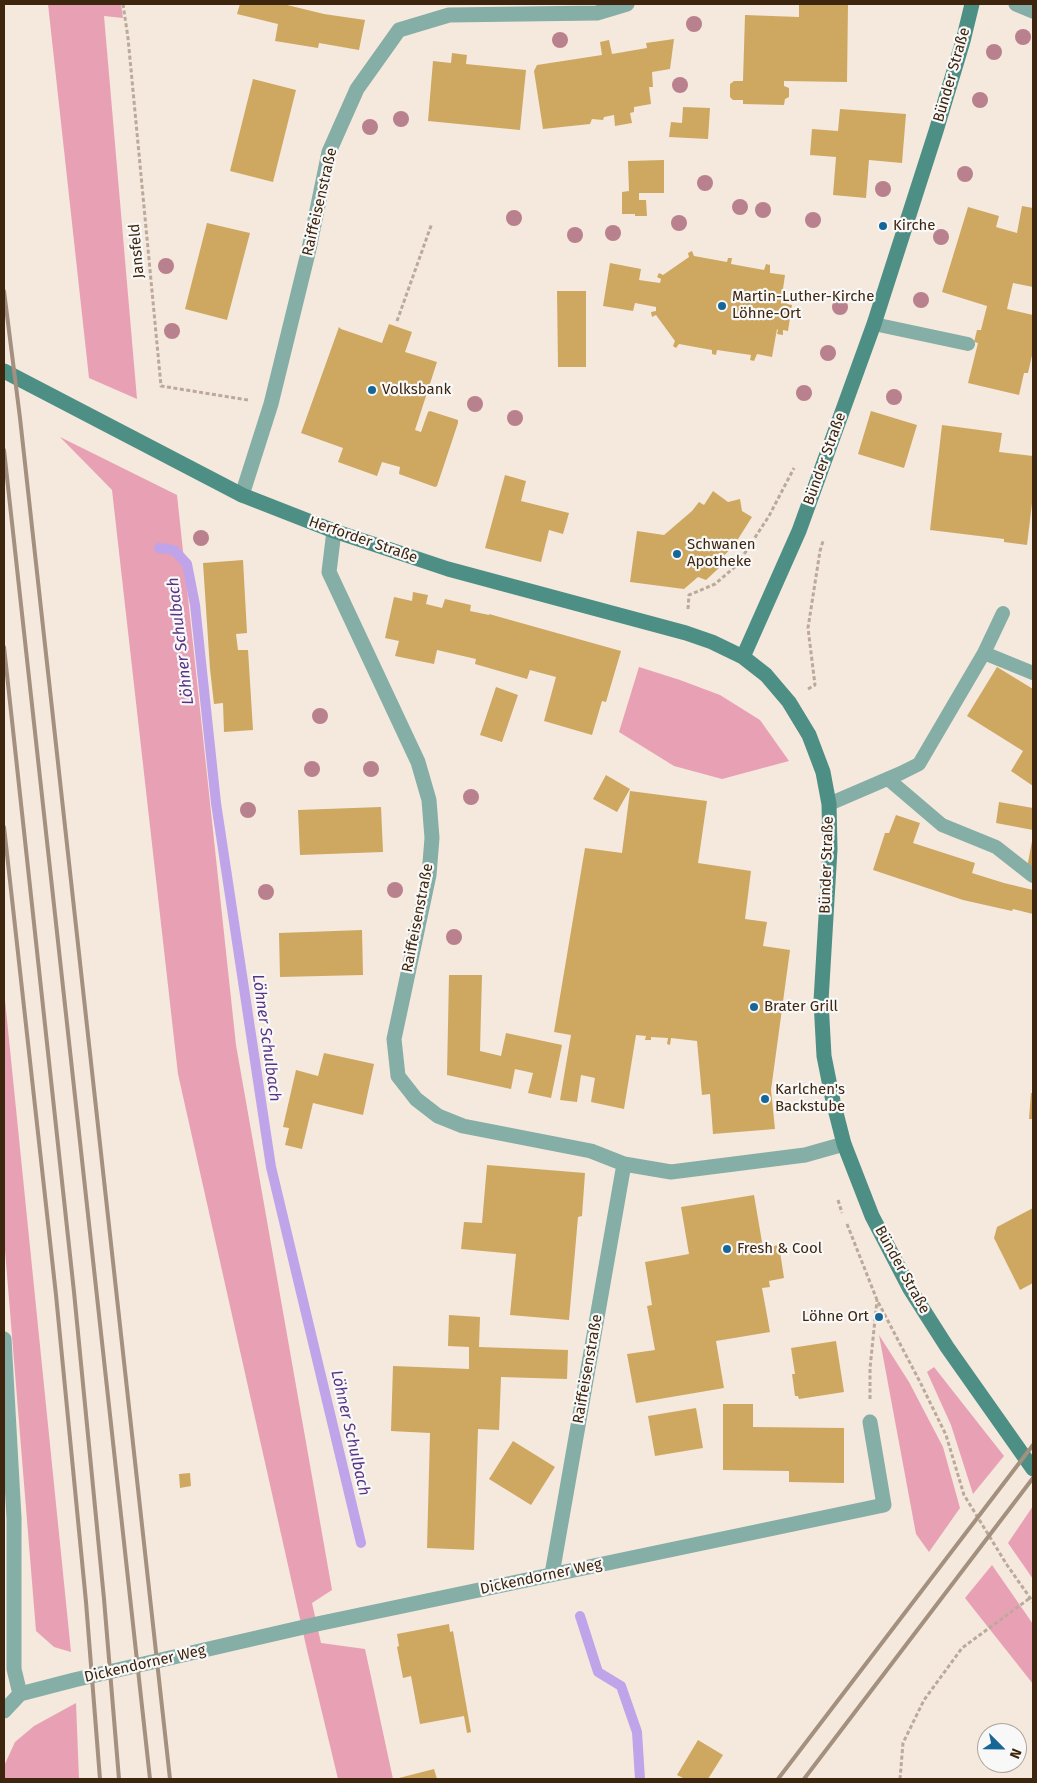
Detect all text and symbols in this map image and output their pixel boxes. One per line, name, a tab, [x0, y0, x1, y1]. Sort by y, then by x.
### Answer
street label: Bünder Straße	[930, 26, 974, 124]
street label: Raiffeisenstraße	[299, 146, 341, 258]
place label: Kirche	[893, 217, 936, 235]
marker: Kirche	[877, 220, 889, 232]
street label: Jansfeld	[126, 223, 148, 279]
place label: Martin-Luther-Kirche Löhne-Ort	[732, 288, 874, 323]
marker: Martin-Luther-Kirche Löhne-Ort	[716, 300, 728, 312]
place label: Volksbank	[382, 381, 451, 399]
marker: Volksbank	[366, 384, 378, 396]
street label: Bünder Straße	[800, 410, 850, 508]
street label: Herforder Straße	[306, 513, 420, 567]
place label: Schwanen Apotheke	[687, 536, 756, 571]
marker: Schwanen Apotheke	[671, 548, 683, 560]
water label: Löhner Schulbach	[164, 576, 198, 706]
street label: Bünder Straße	[816, 816, 838, 914]
street label: Raiffeisenstraße	[399, 862, 437, 974]
water label: Löhner Schulbach	[248, 973, 284, 1103]
place label: Brater Grill	[764, 998, 838, 1016]
marker: Brater Grill	[748, 1001, 760, 1013]
place label: Karlchen's Backstube	[775, 1081, 845, 1116]
marker: Karlchen's Backstube	[759, 1093, 771, 1105]
street label: Bünder Straße	[870, 1223, 934, 1317]
place label: Fresh & Cool	[737, 1240, 822, 1258]
marker: Fresh & Cool	[721, 1243, 733, 1255]
place label: Löhne Ort	[802, 1308, 869, 1326]
marker: Löhne Ort	[873, 1311, 885, 1323]
street label: Raiffeisenstraße	[570, 1313, 606, 1425]
water label: Löhner Schulbach	[326, 1368, 374, 1498]
street label: Dickendorner Weg	[478, 1555, 604, 1599]
street label: Dickendorner Weg	[83, 1641, 207, 1687]
north arrow	[977, 1723, 1027, 1773]
text: N	[1006, 1746, 1025, 1761]

